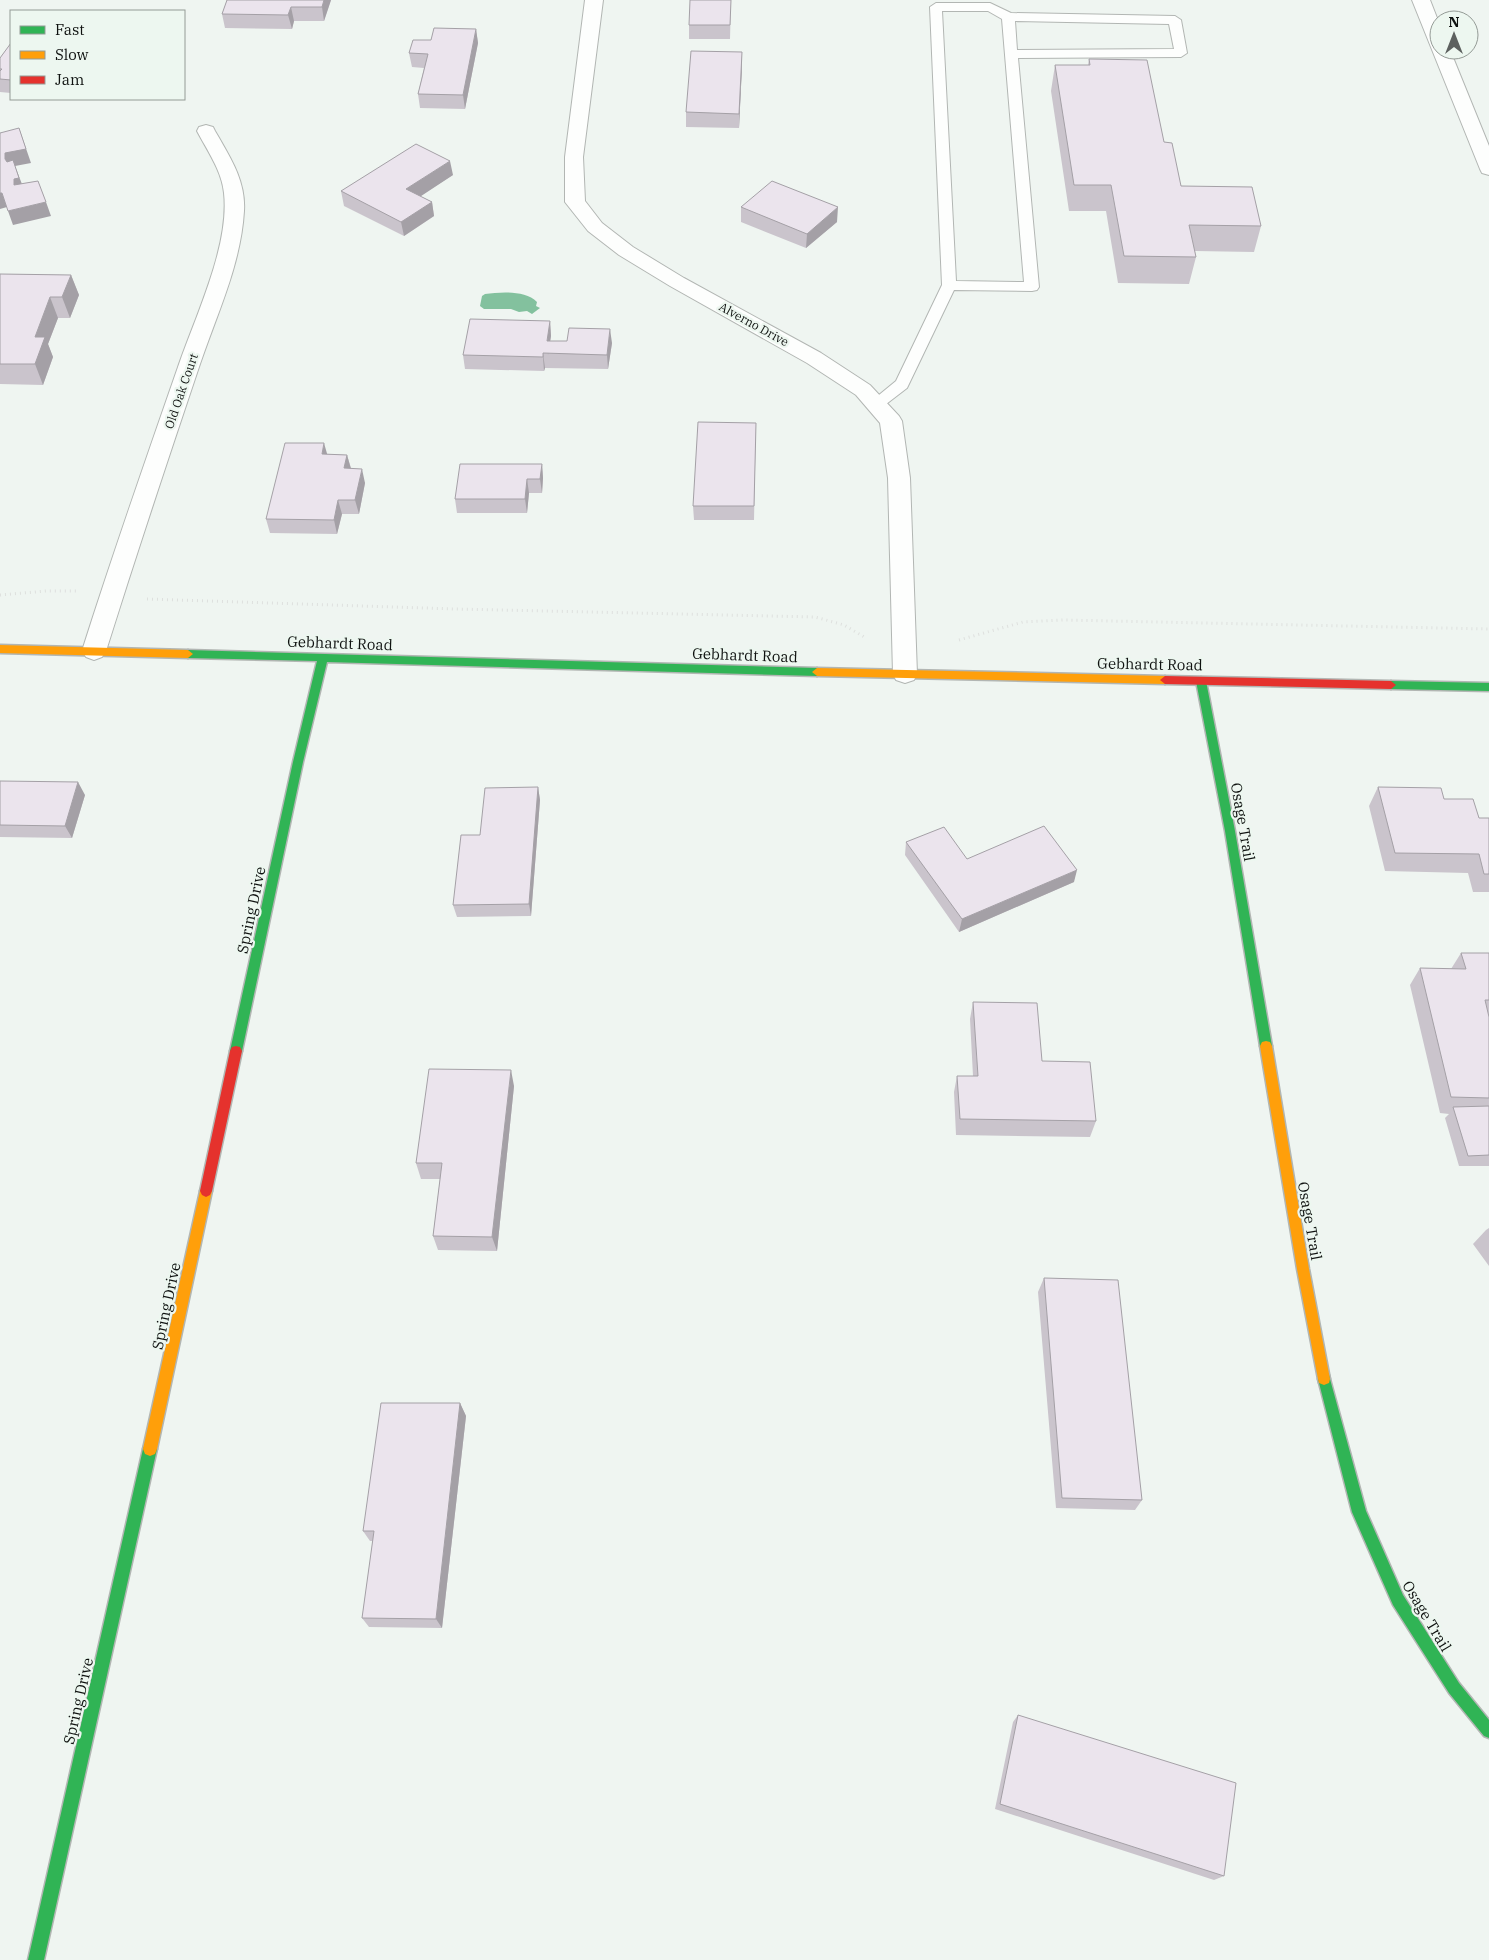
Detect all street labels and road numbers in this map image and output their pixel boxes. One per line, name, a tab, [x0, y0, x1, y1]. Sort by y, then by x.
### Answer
street label: Alverno Drive	[717, 299, 791, 349]
street label: Old Oak Court	[161, 351, 201, 431]
street label: Gebhardt Road	[287, 632, 393, 654]
street label: Gebhardt Road	[692, 644, 798, 666]
street label: Gebhardt Road	[1097, 654, 1203, 674]
street label: Osage Trail	[1227, 781, 1259, 863]
street label: Spring Drive	[233, 865, 269, 955]
street label: Osage Trail	[1294, 1180, 1326, 1262]
street label: Spring Drive	[148, 1261, 184, 1351]
street label: Osage Trail	[1398, 1577, 1456, 1655]
street label: Spring Drive	[59, 1656, 97, 1746]

